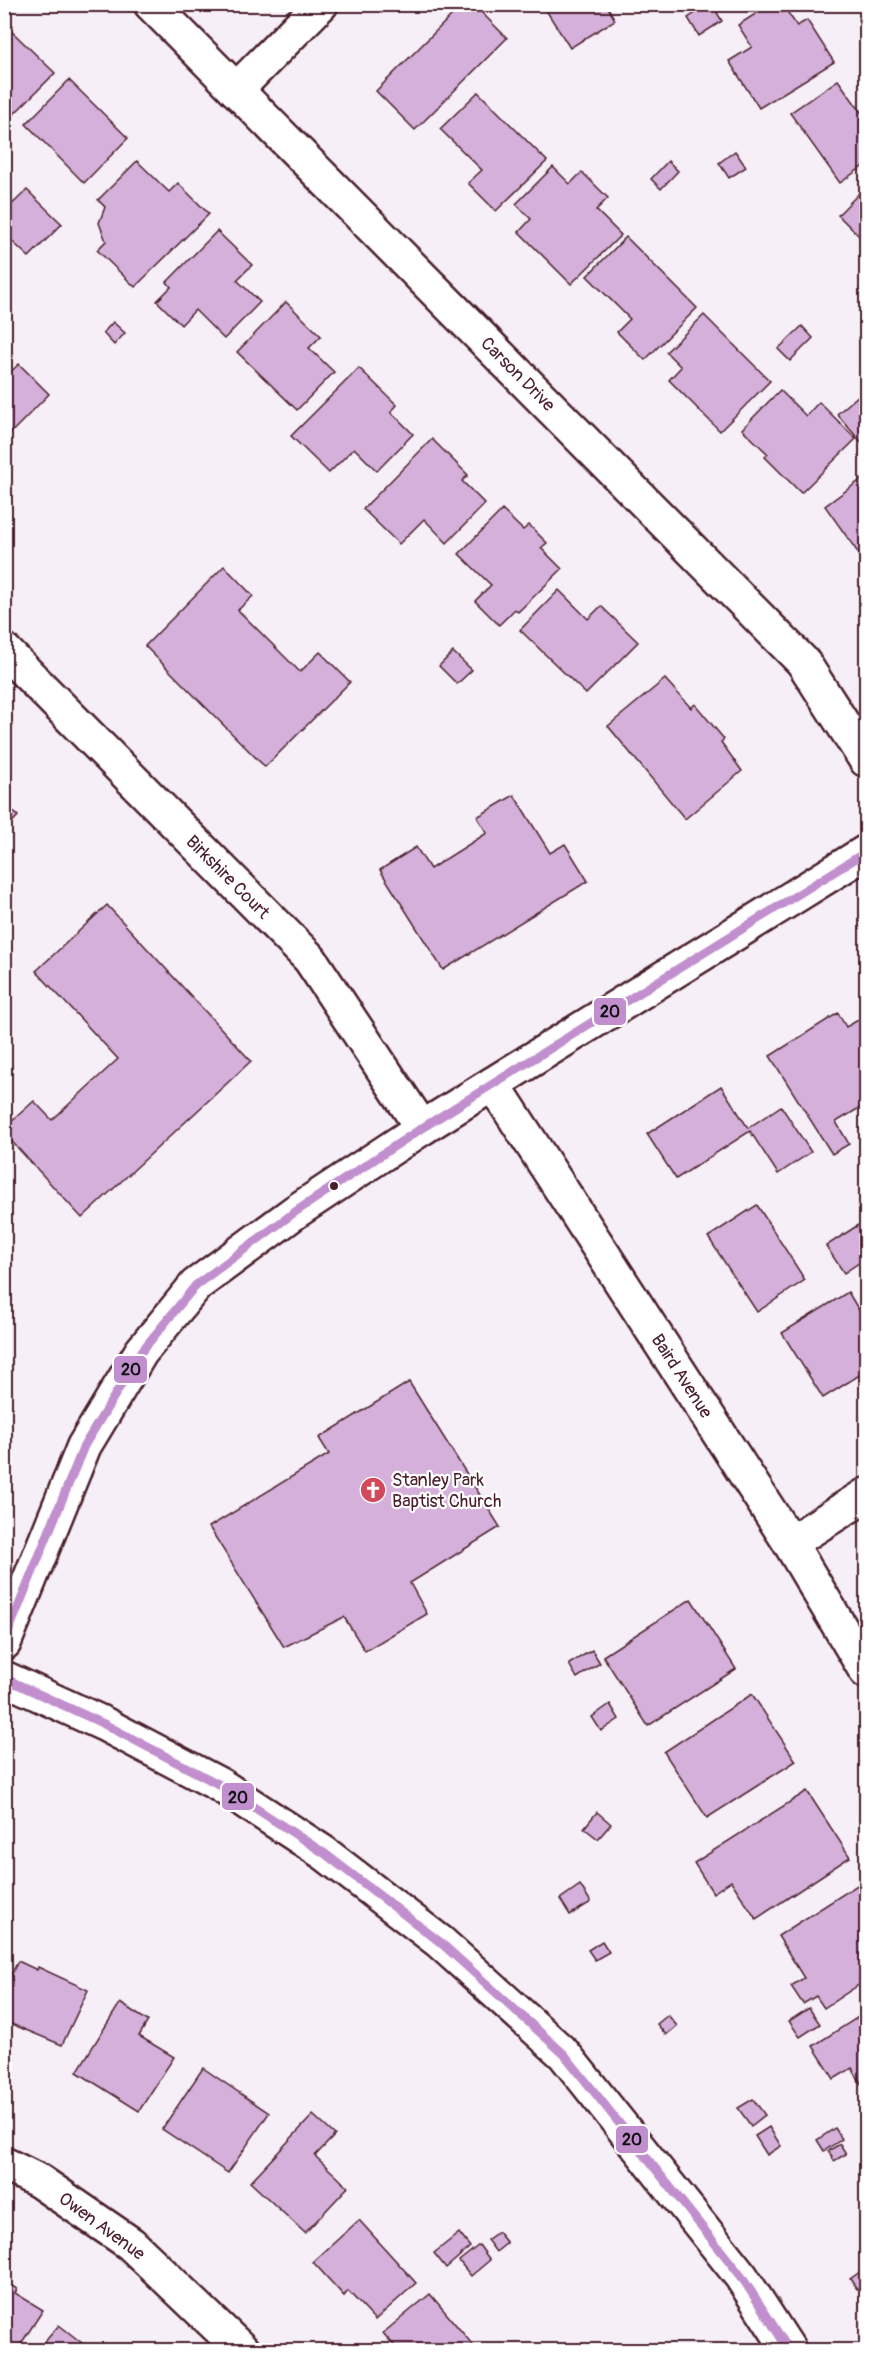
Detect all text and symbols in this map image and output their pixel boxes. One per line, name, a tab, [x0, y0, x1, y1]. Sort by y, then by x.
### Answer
street label: Carson Drive	[476, 332, 560, 416]
street label: Birkshire Court	[181, 830, 275, 925]
line badge: 20	[593, 997, 627, 1026]
text: 20	[600, 1002, 620, 1022]
unlabelled marker	[328, 1180, 340, 1192]
street label: Baird Avenue	[646, 1330, 717, 1423]
line badge: 20	[113, 1355, 148, 1384]
text: 20	[121, 1360, 141, 1380]
place label: Stanley Park Baptist Church	[392, 1469, 501, 1513]
church icon: Stanley Park Baptist Church	[358, 1475, 388, 1505]
line badge: 20	[221, 1782, 255, 1811]
text: 20	[228, 1788, 248, 1808]
line badge: 20	[615, 2125, 649, 2154]
text: 20	[622, 2130, 642, 2150]
street label: Owen Avenue	[54, 2187, 150, 2266]

